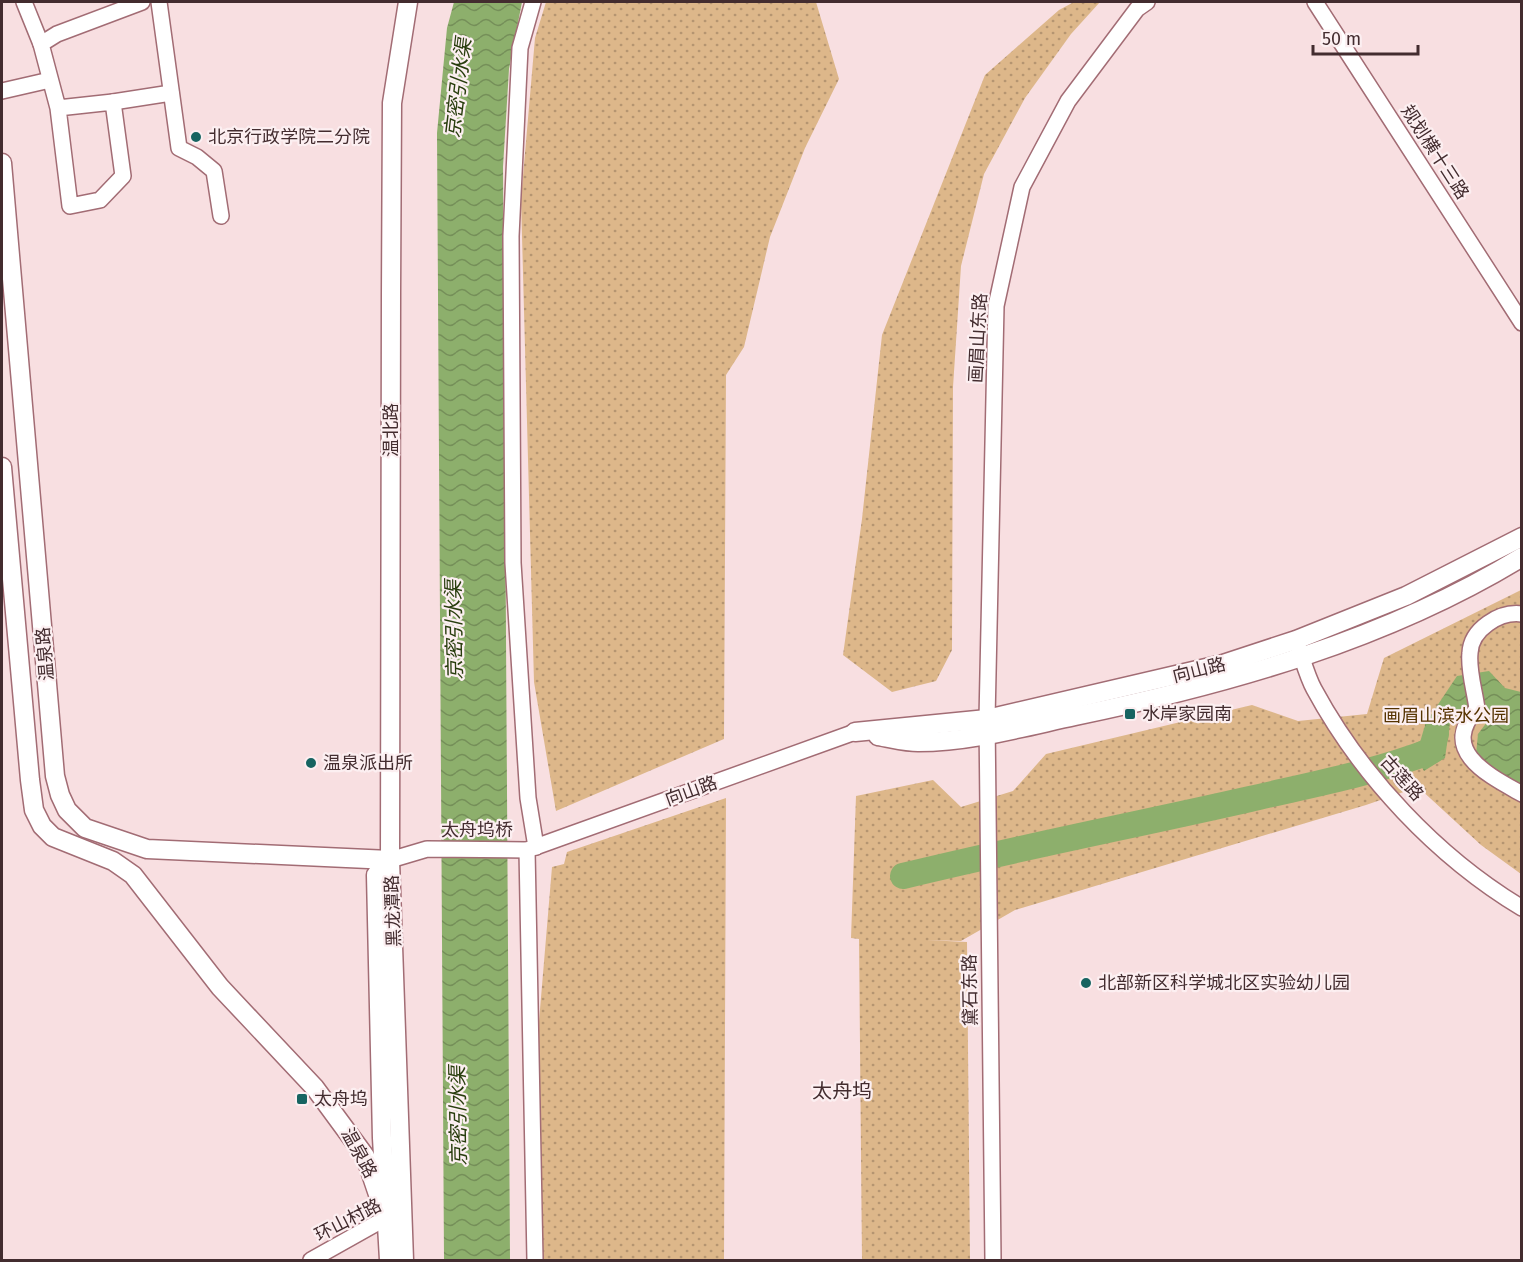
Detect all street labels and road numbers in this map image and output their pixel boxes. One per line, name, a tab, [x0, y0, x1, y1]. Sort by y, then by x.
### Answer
street label: 规划横十三路	[1396, 101, 1474, 203]
street label: 画眉山东路	[965, 292, 991, 384]
street label: 温北路	[380, 403, 402, 457]
street label: 温泉路	[32, 626, 58, 682]
street label: 向山路	[1170, 653, 1228, 687]
street label: 古莲路	[1376, 751, 1428, 805]
street label: 向山路	[662, 771, 720, 811]
street label: 太舟坞桥	[441, 819, 513, 841]
street label: 黑龙潭路	[381, 875, 405, 947]
street label: 黛石东路	[958, 954, 982, 1026]
street label: 温泉路	[336, 1124, 382, 1182]
street label: 环山村路	[311, 1194, 385, 1246]

